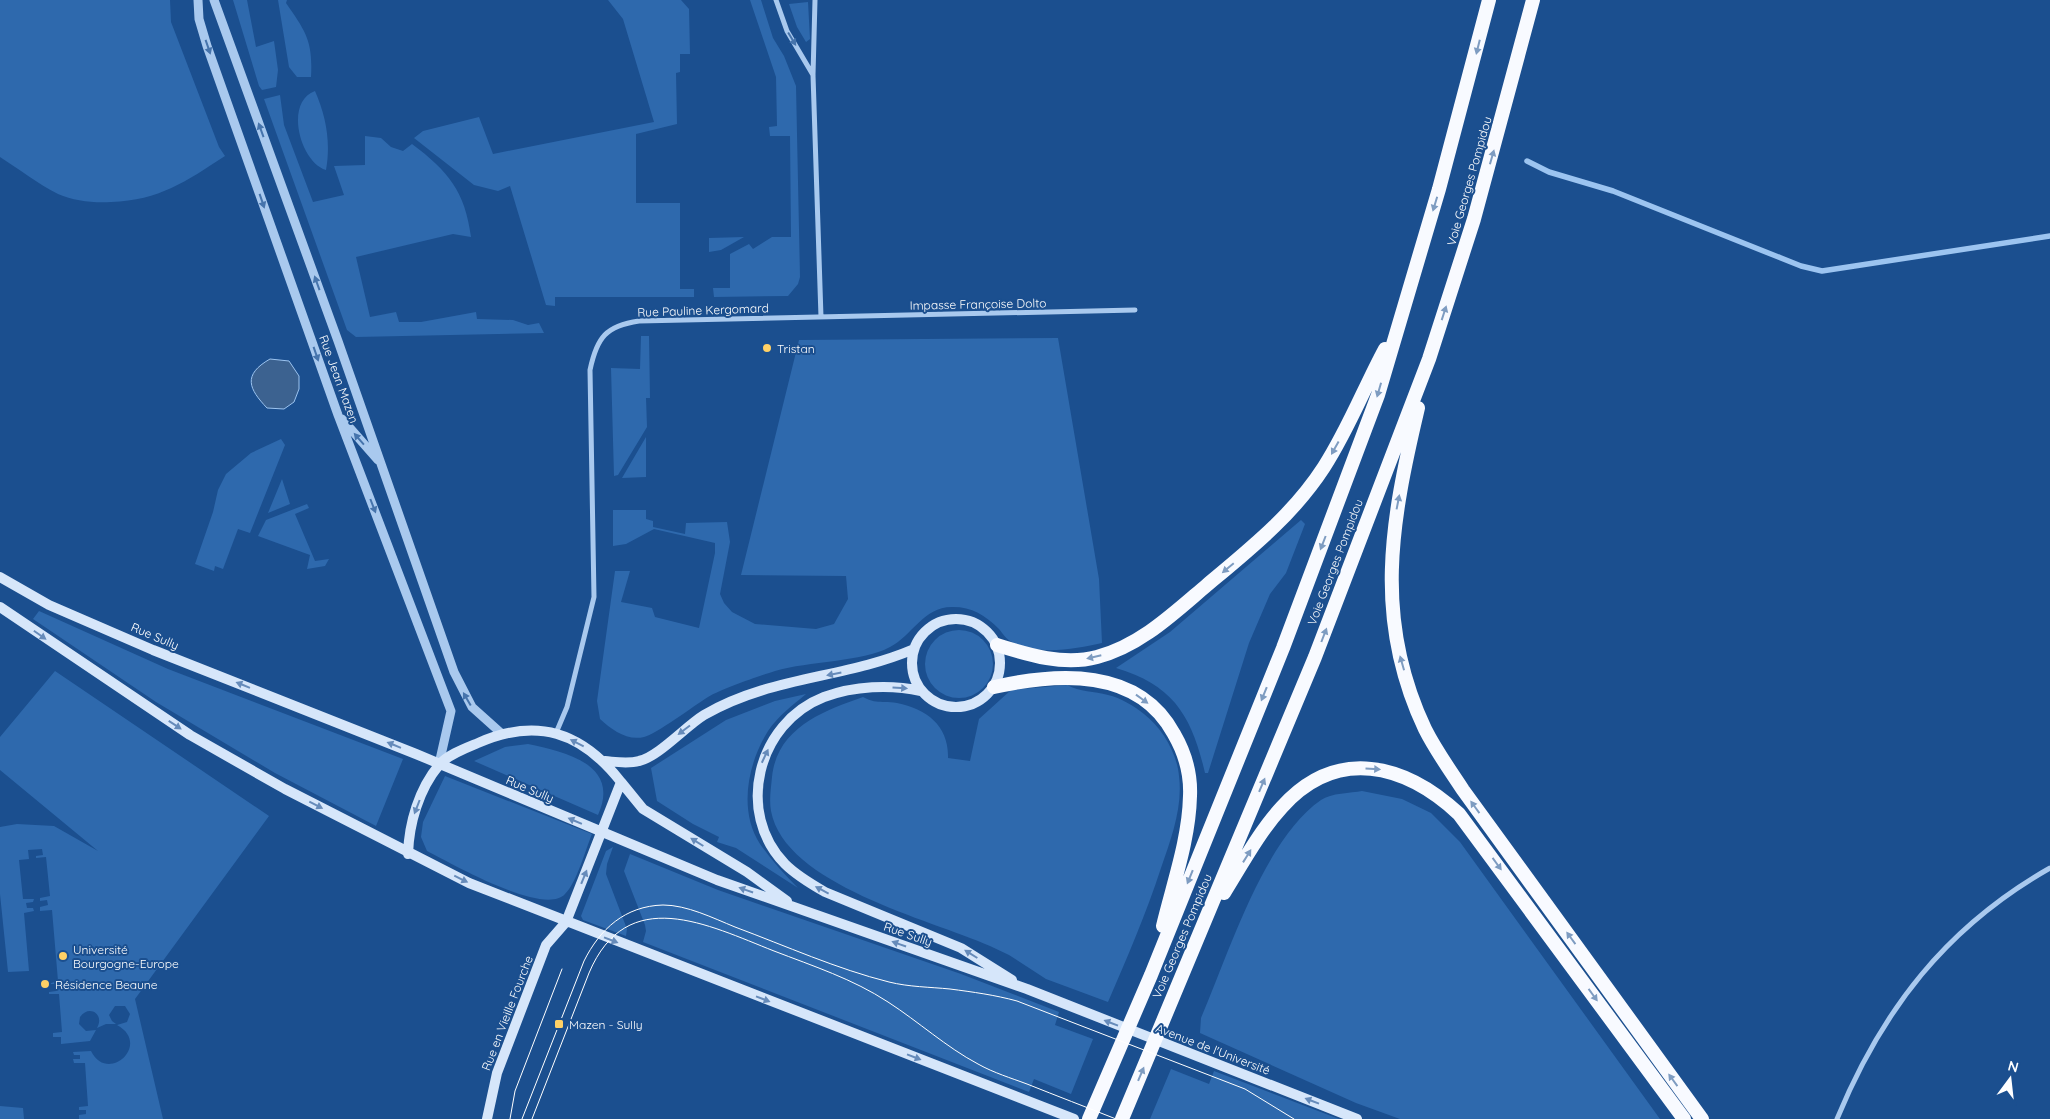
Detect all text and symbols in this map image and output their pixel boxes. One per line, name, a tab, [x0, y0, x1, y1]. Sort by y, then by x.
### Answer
one-way arrow	[787, 33, 796, 46]
one-way arrow	[205, 40, 212, 55]
one-way arrow	[1474, 40, 1482, 55]
street label: Voie Georges Pompidou	[1443, 115, 1495, 247]
one-way arrow	[257, 123, 264, 138]
one-way arrow	[1488, 150, 1496, 165]
one-way arrow	[259, 193, 266, 208]
one-way arrow	[1430, 197, 1438, 212]
one-way arrow	[313, 275, 321, 290]
street label: Impasse Françoise Dolto	[909, 295, 1047, 313]
street label: Rue Pauline Kergomard	[637, 300, 769, 320]
one-way arrow	[1441, 305, 1448, 320]
street label: Rue Jean Mazen	[316, 333, 362, 425]
place label: Tristan	[777, 341, 815, 356]
marker: Tristan	[761, 342, 773, 354]
one-way arrow	[313, 346, 320, 361]
one-way arrow	[1375, 382, 1383, 398]
one-way arrow	[354, 433, 365, 446]
one-way arrow	[1331, 440, 1339, 455]
one-way arrow	[1394, 494, 1402, 510]
street label: Voie Georges Pompidou	[1304, 497, 1366, 627]
one-way arrow	[369, 499, 377, 514]
one-way arrow	[1319, 535, 1326, 550]
one-way arrow	[1222, 562, 1234, 573]
street label: Rue Sully	[129, 619, 181, 653]
one-way arrow	[1320, 627, 1328, 642]
one-way arrow	[33, 630, 47, 640]
one-way arrow	[1087, 653, 1102, 661]
one-way arrow	[1398, 656, 1406, 671]
one-way arrow	[827, 670, 842, 678]
one-way arrow	[236, 681, 251, 689]
one-way arrow	[892, 684, 908, 692]
one-way arrow	[1260, 687, 1268, 702]
one-way arrow	[463, 692, 472, 705]
one-way arrow	[1135, 694, 1148, 705]
one-way arrow	[168, 720, 182, 730]
one-way arrow	[678, 725, 691, 736]
one-way arrow	[570, 739, 584, 747]
one-way arrow	[387, 741, 402, 749]
one-way arrow	[761, 749, 769, 763]
one-way arrow	[1365, 766, 1381, 774]
street label: Rue Sully	[504, 772, 556, 806]
one-way arrow	[1258, 777, 1266, 792]
one-way arrow	[413, 799, 420, 814]
one-way arrow	[309, 801, 324, 809]
one-way arrow	[1470, 801, 1481, 814]
one-way arrow	[567, 816, 582, 824]
one-way arrow	[691, 838, 704, 847]
one-way arrow	[1243, 850, 1252, 863]
one-way arrow	[1492, 857, 1502, 871]
one-way arrow	[580, 869, 588, 884]
one-way arrow	[1186, 870, 1194, 885]
street label: Voie Georges Pompidou	[1149, 872, 1215, 1000]
one-way arrow	[454, 876, 468, 884]
one-way arrow	[738, 886, 753, 894]
one-way arrow	[815, 886, 830, 894]
street label: Rue Sully	[882, 919, 934, 949]
one-way arrow	[1566, 931, 1576, 945]
one-way arrow	[604, 936, 619, 944]
one-way arrow	[891, 940, 906, 948]
place label: Université Bourgogne-Europe	[73, 942, 179, 971]
marker: Université Bourgogne-Europe	[57, 950, 69, 962]
one-way arrow	[965, 950, 978, 959]
street label: Rue en Vieille Fourche	[478, 953, 536, 1073]
place label: Résidence Beaune	[55, 977, 158, 992]
marker: Résidence Beaune	[39, 978, 51, 990]
one-way arrow	[1588, 988, 1598, 1002]
one-way arrow	[756, 995, 771, 1003]
place label: Mazen - Sully	[569, 1017, 643, 1032]
marker: Mazen - Sully	[553, 1018, 565, 1030]
one-way arrow	[1103, 1019, 1118, 1027]
street label: Avenue de l'Université	[1154, 1020, 1273, 1078]
one-way arrow	[907, 1054, 921, 1062]
north arrow	[1985, 1054, 2035, 1104]
text: N	[2006, 1056, 2021, 1076]
one-way arrow	[1137, 1067, 1145, 1081]
one-way arrow	[1668, 1073, 1678, 1086]
one-way arrow	[1304, 1097, 1319, 1105]

